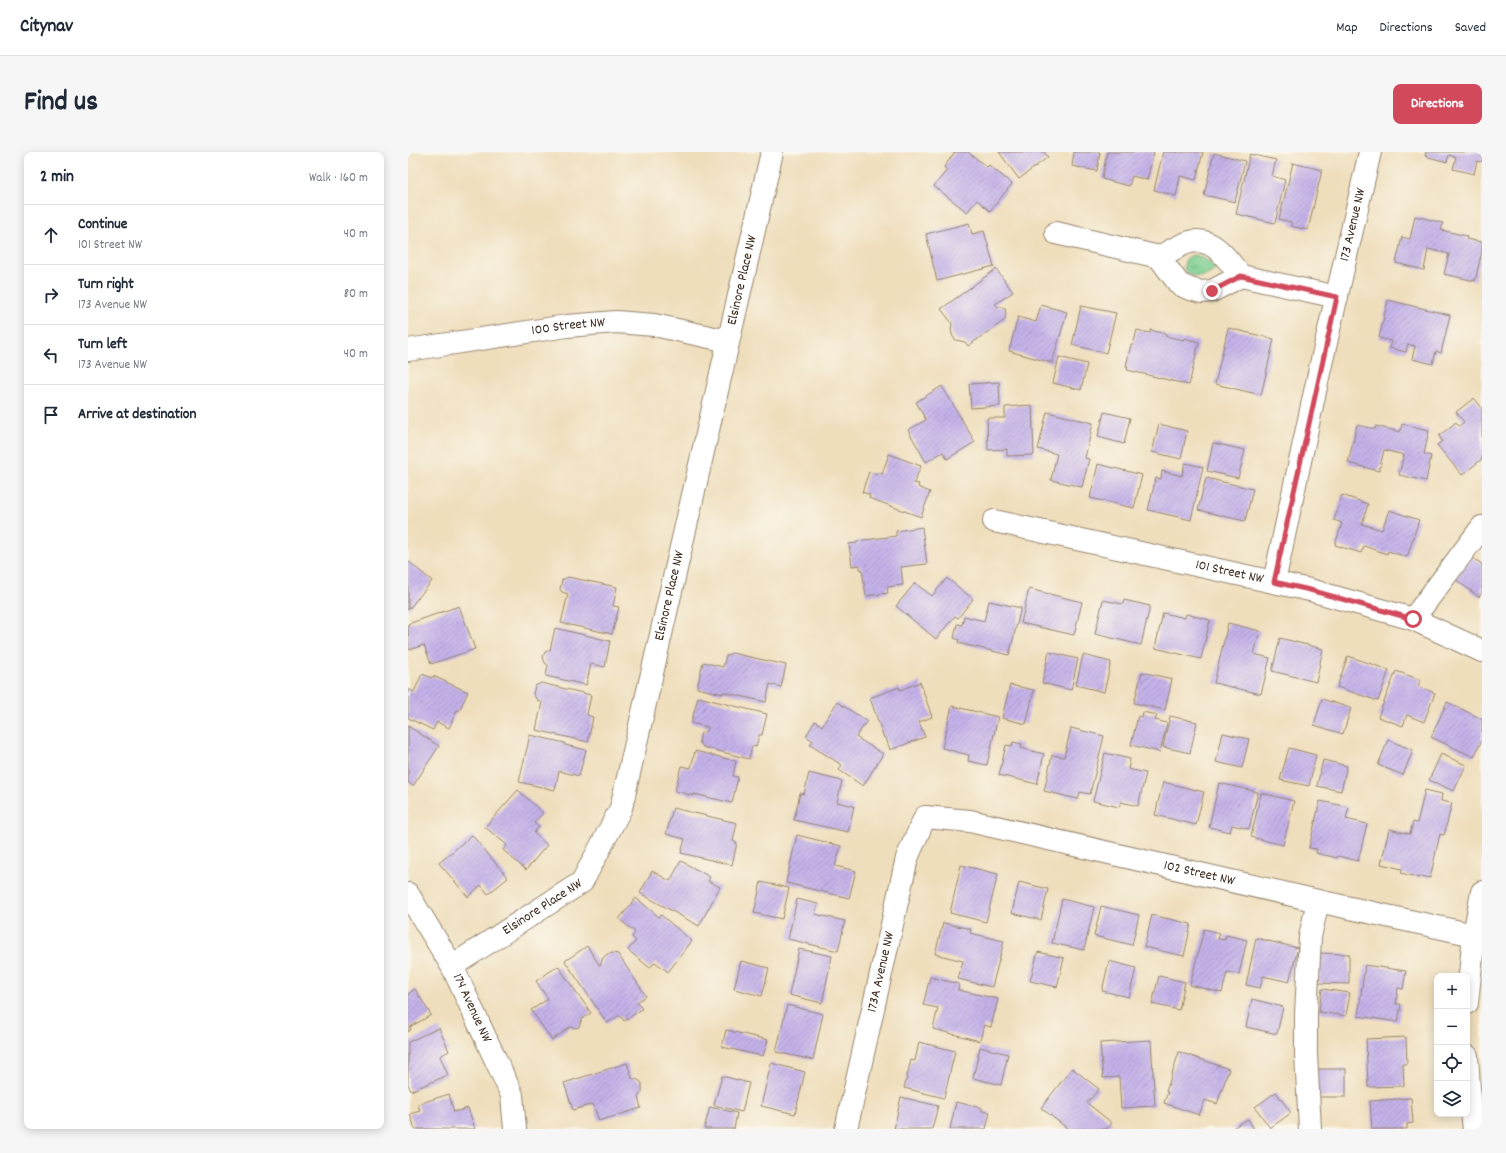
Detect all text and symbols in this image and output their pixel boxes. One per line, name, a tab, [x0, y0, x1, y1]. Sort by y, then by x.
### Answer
text: Citynav	[20, 14, 73, 41]
text: Map	[1336, 18, 1358, 38]
text: Directions	[1380, 18, 1433, 38]
text: Saved	[1455, 18, 1486, 38]
text: Find us	[24, 84, 98, 124]
button: Directions	[1393, 84, 1482, 124]
text: 2 min	[40, 166, 74, 190]
text: Walk · 160 m	[309, 169, 368, 188]
street label: 173 Avenue NW	[1335, 185, 1372, 263]
text: Continue	[78, 214, 127, 236]
icon: ahead	[40, 224, 62, 246]
text: 40 m	[344, 225, 368, 244]
street label: Elsinore Place NW	[722, 232, 763, 327]
text: 101 Street NW	[78, 236, 142, 255]
text: Turn right	[78, 274, 134, 296]
route end	[1203, 282, 1221, 300]
icon: right	[40, 284, 62, 306]
text: 80 m	[344, 285, 368, 304]
text: 173 Avenue NW	[78, 296, 147, 315]
street label: 100 Street NW	[530, 313, 607, 341]
text: Turn left	[78, 334, 127, 356]
icon: left	[40, 344, 62, 366]
text: 40 m	[344, 345, 368, 364]
text: 173 Avenue NW	[78, 356, 147, 375]
icon: arrive	[40, 404, 62, 426]
text: Arrive at destination	[78, 404, 196, 426]
street label: Elsinore Place NW	[650, 548, 690, 643]
street label: 101 Street NW	[1193, 555, 1266, 590]
route start	[1404, 610, 1422, 628]
street label: 102 Street NW	[1162, 856, 1238, 892]
street label: Elsinore Place NW	[499, 874, 587, 941]
street label: 173A Avenue NW	[863, 929, 900, 1014]
street label: 174 Avenue NW	[447, 970, 497, 1047]
map controls	[1434, 973, 1470, 1117]
button: +	[1434, 973, 1470, 1009]
button: −	[1434, 1009, 1470, 1045]
button: locate	[1434, 1045, 1470, 1081]
button: layers	[1434, 1081, 1470, 1117]

